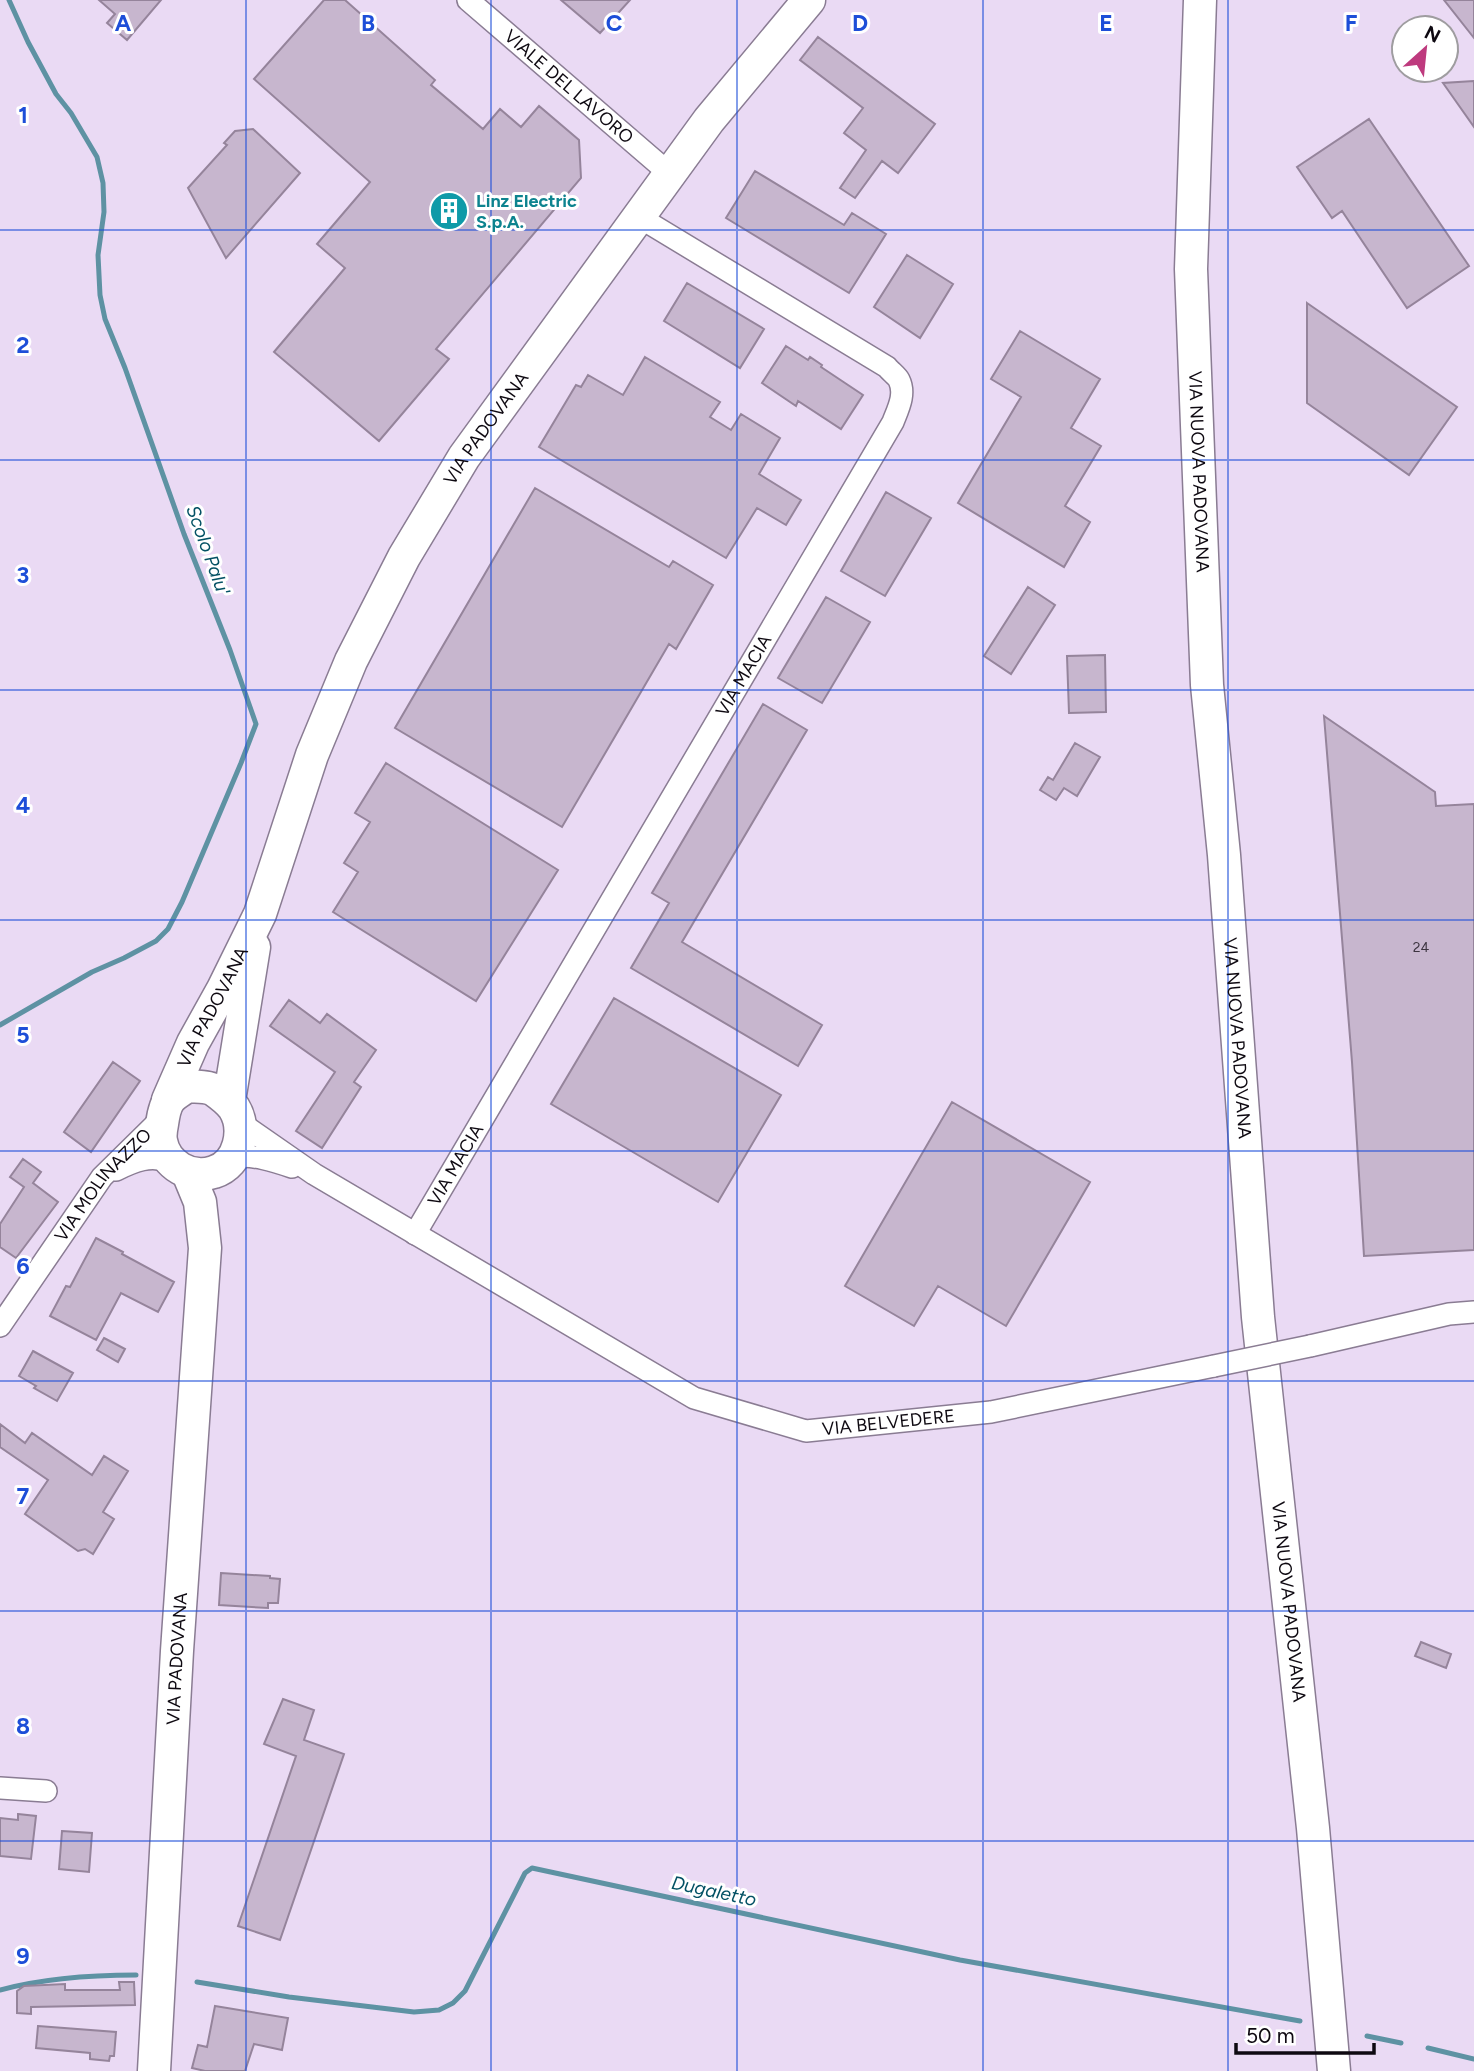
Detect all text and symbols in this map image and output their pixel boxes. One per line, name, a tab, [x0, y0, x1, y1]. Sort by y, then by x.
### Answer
text: A	[115, 9, 132, 37]
text: B	[361, 9, 375, 37]
text: C	[606, 9, 623, 37]
text: D	[852, 9, 868, 37]
text: E	[1099, 9, 1113, 37]
text: F	[1345, 9, 1358, 37]
north arrow	[1390, 14, 1460, 84]
text: N	[1421, 21, 1444, 48]
street label: VIALE DEL LAVORO	[500, 25, 638, 148]
text: 1	[18, 101, 28, 129]
building icon: Linz Electric S.p.A.	[428, 190, 470, 232]
place label: Linz Electric S.p.A.	[476, 190, 577, 233]
text: 2	[16, 331, 30, 359]
street label: VIA PADOVANA	[439, 368, 533, 489]
street label: VIA NUOVA PADOVANA	[1184, 371, 1214, 573]
water label: Scolo Palu'	[181, 502, 235, 599]
text: 3	[17, 561, 29, 589]
street label: VIA MACIA	[711, 631, 776, 720]
text: 4	[16, 791, 30, 819]
street label: VIA NUOVA PADOVANA	[1219, 937, 1256, 1140]
house number: 24	[1413, 939, 1430, 956]
street label: VIA PADOVANA	[173, 943, 253, 1071]
text: 5	[16, 1021, 30, 1049]
street label: VIA MACIA	[423, 1120, 488, 1210]
street label: VIA MOLINAZZO	[50, 1124, 156, 1246]
text: 6	[16, 1252, 30, 1280]
street label: VIA BELVEDERE	[821, 1405, 956, 1440]
text: 7	[17, 1482, 30, 1510]
street label: VIA NUOVA PADOVANA	[1267, 1500, 1310, 1703]
street label: VIA PADOVANA	[162, 1592, 192, 1726]
text: 8	[16, 1712, 30, 1740]
water label: Dugaletto	[669, 1871, 759, 1911]
text: 9	[16, 1942, 30, 1970]
scale bar	[1236, 2011, 1374, 2056]
text: 50 m	[1246, 2023, 1295, 2048]

